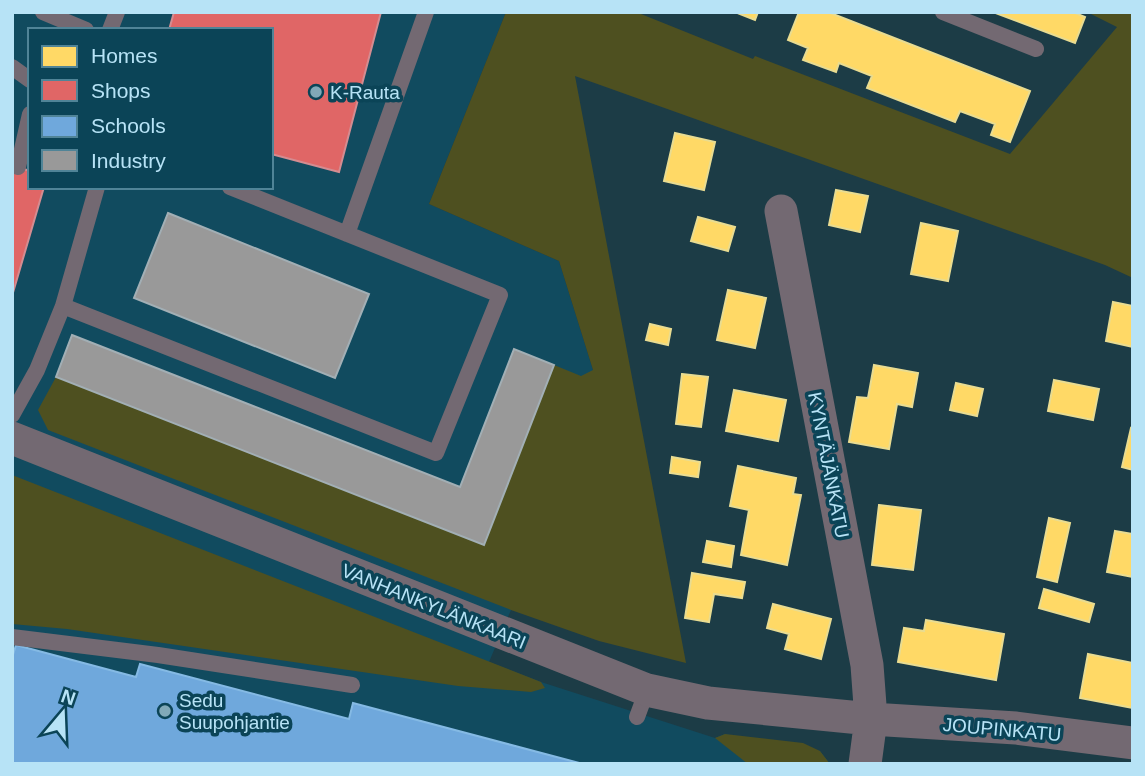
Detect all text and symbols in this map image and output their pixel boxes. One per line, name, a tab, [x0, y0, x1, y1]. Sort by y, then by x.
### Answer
legend	[28, 28, 273, 189]
text: Homes	[91, 44, 158, 67]
text: Shops	[91, 79, 151, 102]
place label: K-Rauta	[330, 82, 400, 103]
marker: K-Rauta	[308, 84, 324, 100]
text: Schools	[91, 114, 166, 137]
text: Industry	[91, 149, 166, 172]
street label: KYNTÄJÄNKATU	[804, 390, 853, 540]
street label: VANHANKYLÄNKAARI	[339, 560, 529, 653]
north arrow	[28, 678, 98, 748]
text: N	[58, 685, 78, 710]
place label: Sedu Suupohjantie	[179, 690, 290, 733]
marker: Sedu Suupohjantie	[157, 703, 173, 719]
street label: JOUPINKATU	[942, 714, 1062, 745]

